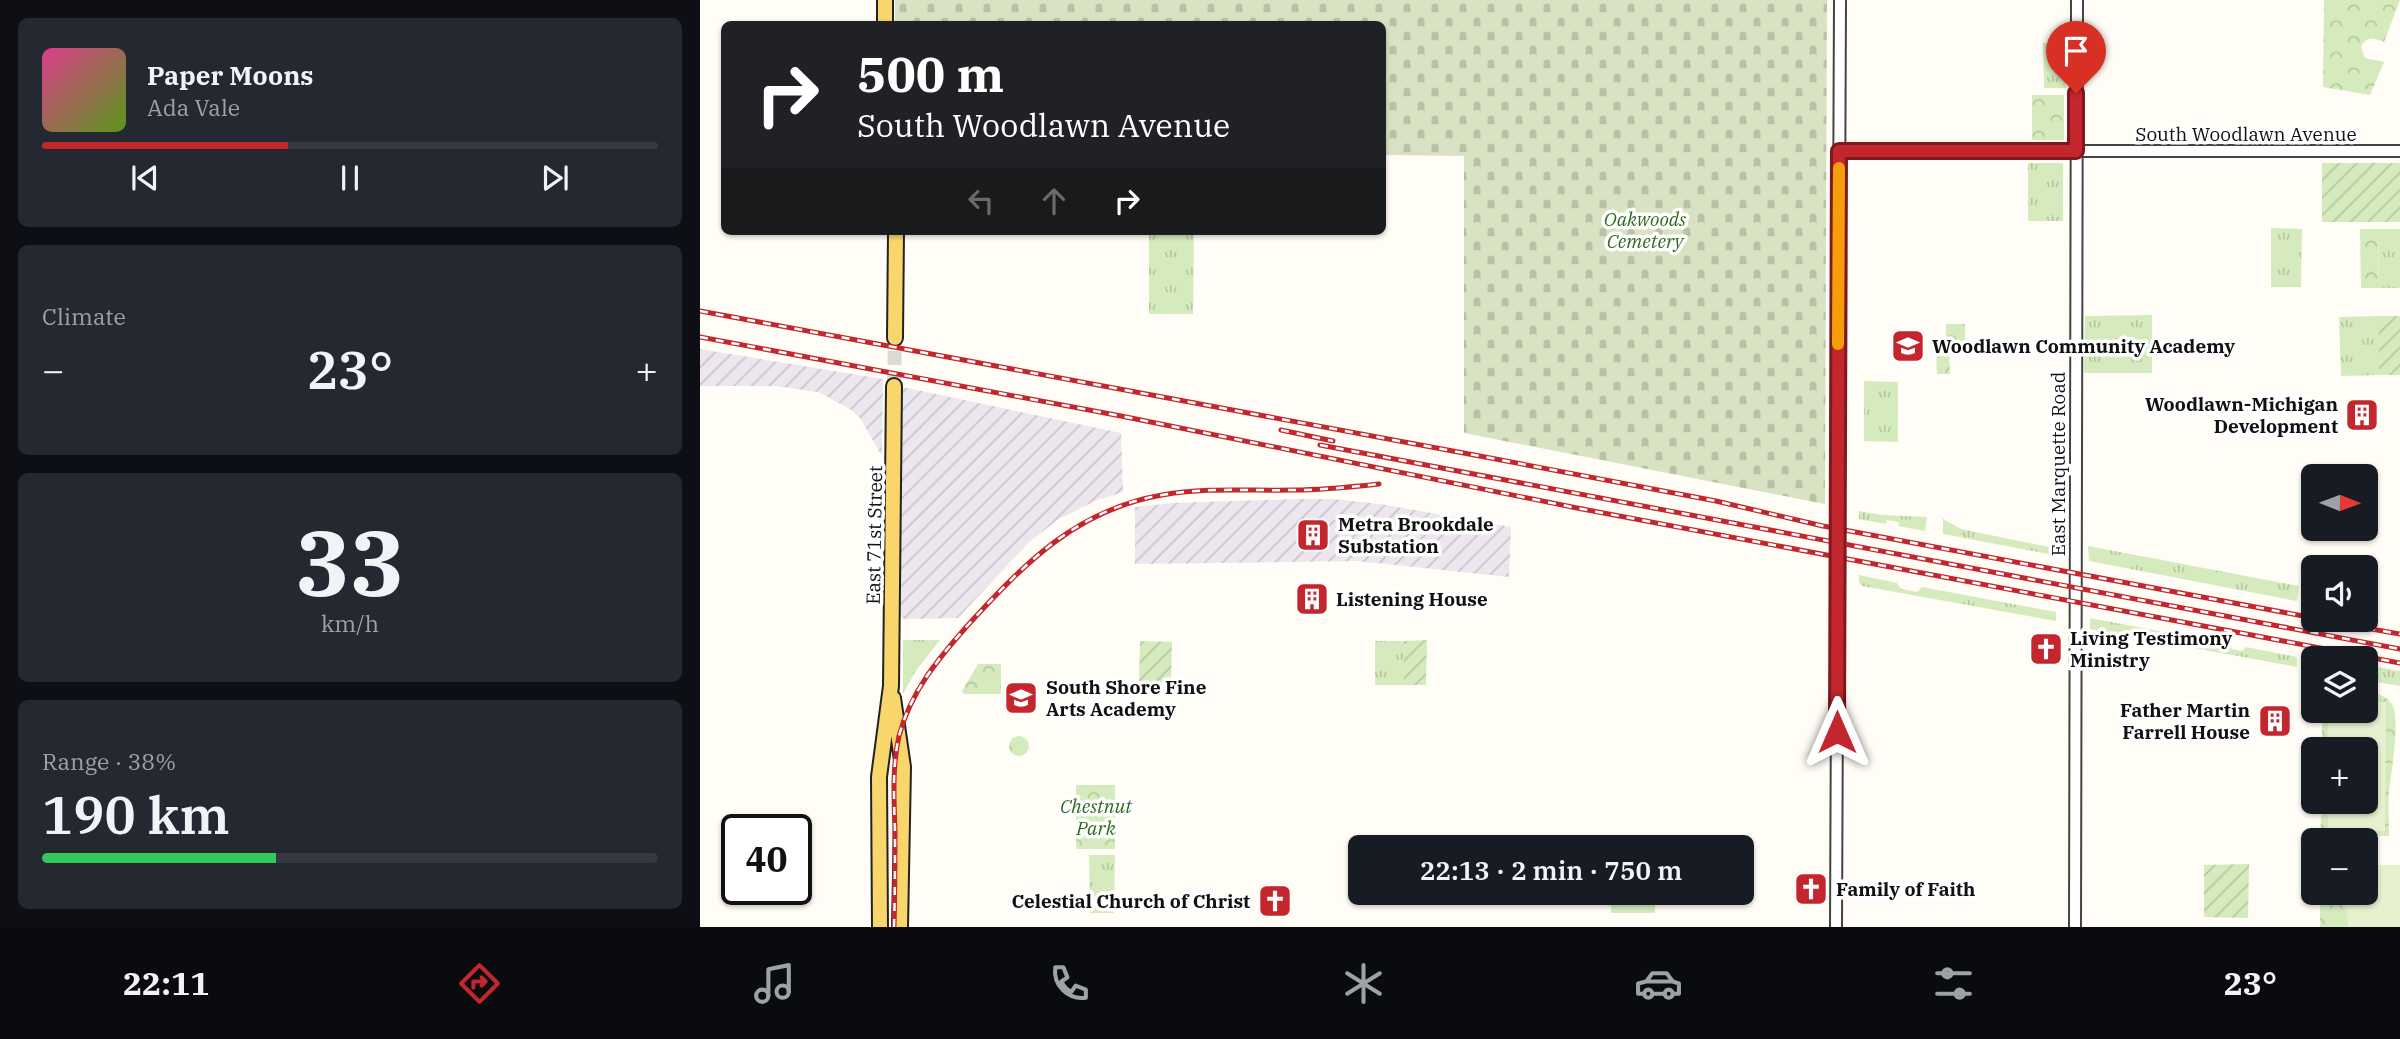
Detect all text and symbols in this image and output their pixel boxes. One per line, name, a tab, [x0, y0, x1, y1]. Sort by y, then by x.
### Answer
pin	[2046, 21, 2106, 93]
icon: arrive	[2057, 32, 2095, 70]
text: 500 m	[857, 42, 1004, 105]
icon: right	[742, 49, 833, 140]
text: Paper Moons	[147, 58, 314, 92]
text: Ada Vale	[147, 92, 240, 122]
text: South Woodlawn Avenue	[857, 104, 1230, 146]
street label: South Woodlawn Avenue	[2135, 122, 2357, 146]
icon: previous	[126, 159, 164, 197]
icon: pause	[331, 159, 369, 197]
icon: next	[536, 159, 574, 197]
icon: left	[962, 182, 1000, 220]
icon: ahead	[1035, 182, 1073, 220]
icon: right	[1108, 182, 1146, 220]
park label: Oakwoods Cemetery	[1604, 207, 1686, 253]
text: Climate	[42, 301, 126, 331]
school or university icon: Woodlawn Community Academy	[1889, 327, 1927, 365]
place label: Woodlawn Community Academy	[1932, 334, 2235, 358]
text: 23°	[307, 336, 393, 403]
text: −	[42, 345, 65, 394]
text: +	[635, 345, 658, 394]
street label: East Marquette Road	[2046, 372, 2070, 556]
place label: Woodlawn-Michigan Development	[2145, 392, 2338, 438]
building icon: Woodlawn-Michigan Development	[2343, 396, 2381, 434]
north arrow	[2301, 464, 2378, 541]
map controls	[2301, 464, 2378, 905]
street label: East 71st Street	[861, 465, 887, 605]
text: 33	[295, 503, 405, 621]
place label: Metra Brookdale Substation	[1338, 512, 1494, 558]
building icon: Metra Brookdale Substation	[1294, 516, 1332, 554]
button: sound	[2301, 555, 2378, 632]
building icon: Listening House	[1293, 580, 1331, 618]
place label: Listening House	[1336, 587, 1488, 611]
text: km/h	[321, 608, 379, 638]
place label: Living Testimony Ministry	[2070, 626, 2233, 672]
church icon: Living Testimony Ministry	[2027, 630, 2065, 668]
button: layers	[2301, 646, 2378, 723]
place label: South Shore Fine Arts Academy	[1046, 675, 1207, 721]
school or university icon: South Shore Fine Arts Academy	[1002, 679, 1040, 717]
position arrow	[1800, 695, 1874, 769]
place label: Father Martin Farrell House	[2120, 698, 2250, 744]
building icon: Father Martin Farrell House	[2256, 702, 2294, 740]
button: +	[2301, 737, 2378, 814]
text: Range · 38%	[42, 746, 176, 776]
text: 190 km	[42, 781, 230, 848]
park label: Chestnut Park	[1060, 794, 1133, 840]
speed limit sign: 40	[721, 814, 812, 905]
button: −	[2301, 828, 2378, 905]
text: 22:13 · 2 min · 750 m	[1420, 853, 1682, 887]
church icon: Family of Faith	[1792, 870, 1830, 908]
place label: Family of Faith	[1836, 877, 1975, 901]
church icon: Celestial Church of Christ	[1256, 882, 1294, 920]
place label: Celestial Church of Christ	[1012, 889, 1250, 913]
icon: directions	[455, 959, 504, 1008]
icon: music	[750, 959, 799, 1008]
icon: phone	[1045, 959, 1094, 1008]
icon: climate	[1339, 959, 1388, 1008]
icon: car	[1634, 959, 1683, 1008]
icon: filters	[1929, 959, 1978, 1008]
text: 22:11	[123, 962, 209, 1004]
text: 23°	[2224, 962, 2277, 1004]

